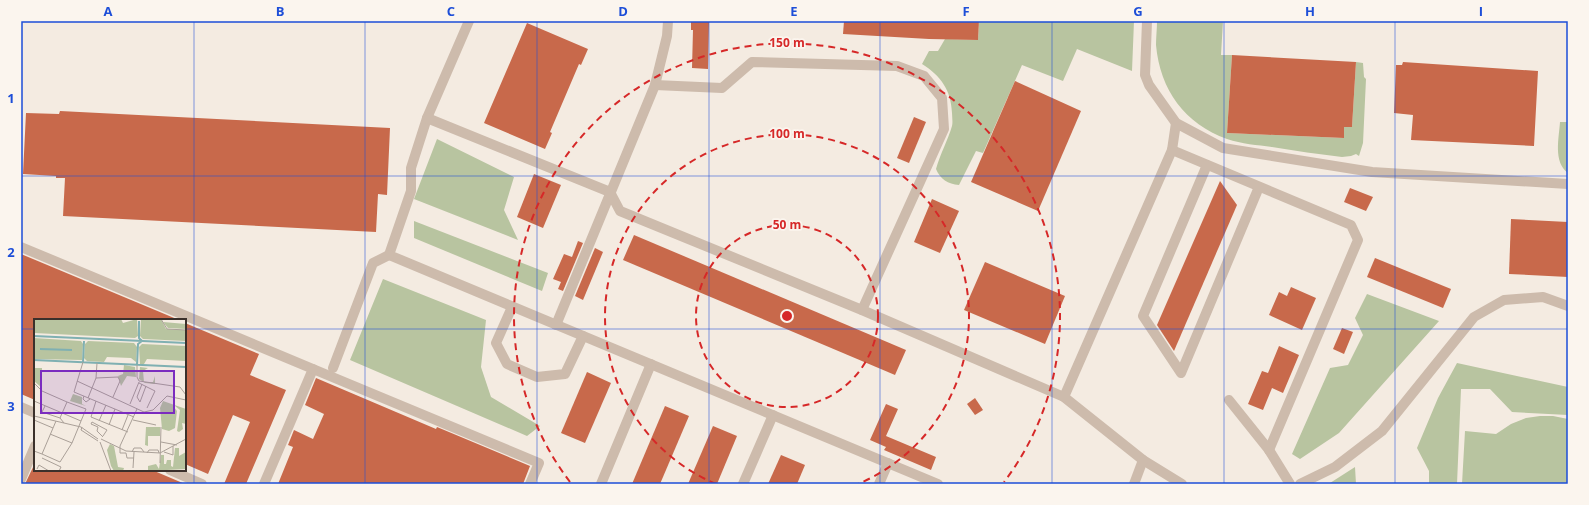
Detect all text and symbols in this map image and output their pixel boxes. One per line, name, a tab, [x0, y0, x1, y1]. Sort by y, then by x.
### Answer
text: A	[104, 2, 113, 20]
text: B	[276, 2, 285, 20]
text: C	[447, 2, 455, 20]
text: D	[618, 2, 628, 20]
text: E	[790, 2, 798, 20]
text: F	[962, 2, 970, 20]
text: G	[1133, 2, 1143, 20]
text: H	[1305, 2, 1315, 20]
text: I	[1479, 2, 1483, 20]
text: 150 m	[769, 34, 805, 51]
text: 1	[7, 89, 15, 107]
text: 100 m	[769, 125, 805, 142]
text: 50 m	[773, 216, 801, 233]
text: 2	[7, 243, 15, 261]
centre of rings	[780, 309, 794, 323]
inset map	[34, 319, 186, 471]
text: 3	[7, 397, 15, 415]

